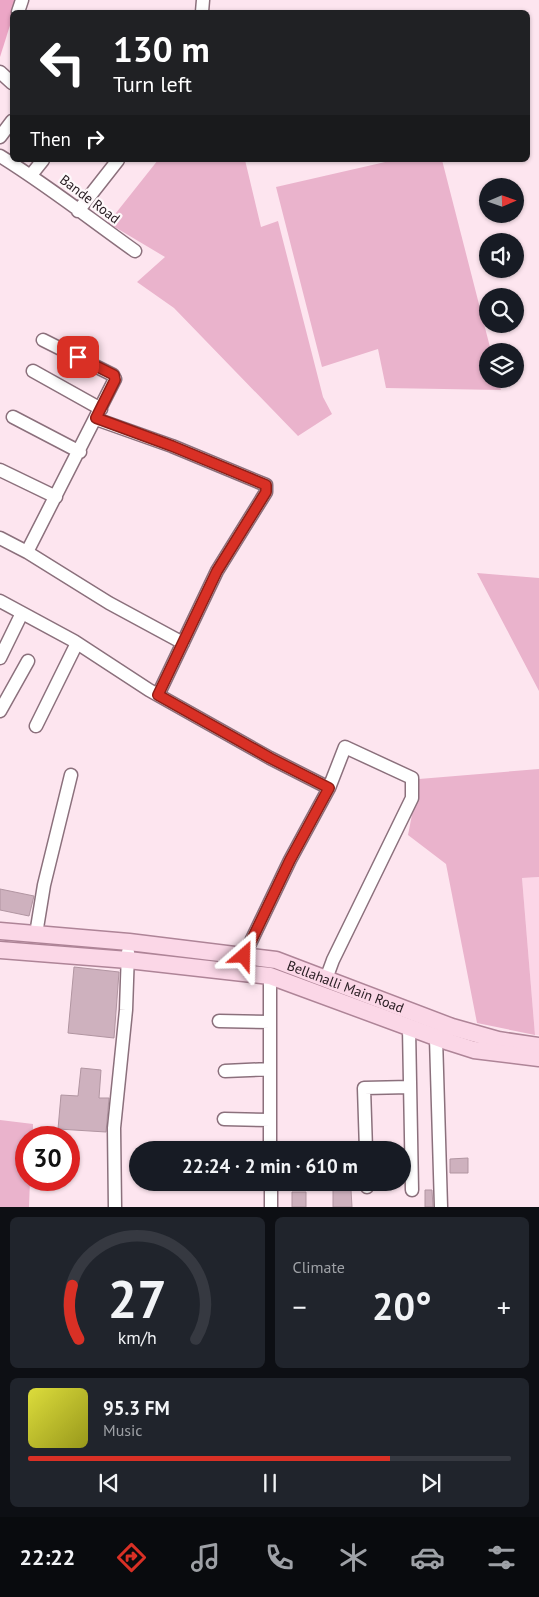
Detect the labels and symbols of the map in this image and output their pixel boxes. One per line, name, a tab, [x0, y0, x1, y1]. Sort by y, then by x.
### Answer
street label: Bande Road	[56, 171, 124, 227]
north arrow	[479, 178, 524, 222]
pin	[57, 336, 99, 378]
position arrow	[217, 929, 269, 981]
street label: Bellahalli Main Road	[285, 956, 407, 1017]
speed limit sign: 30	[15, 1126, 80, 1191]

